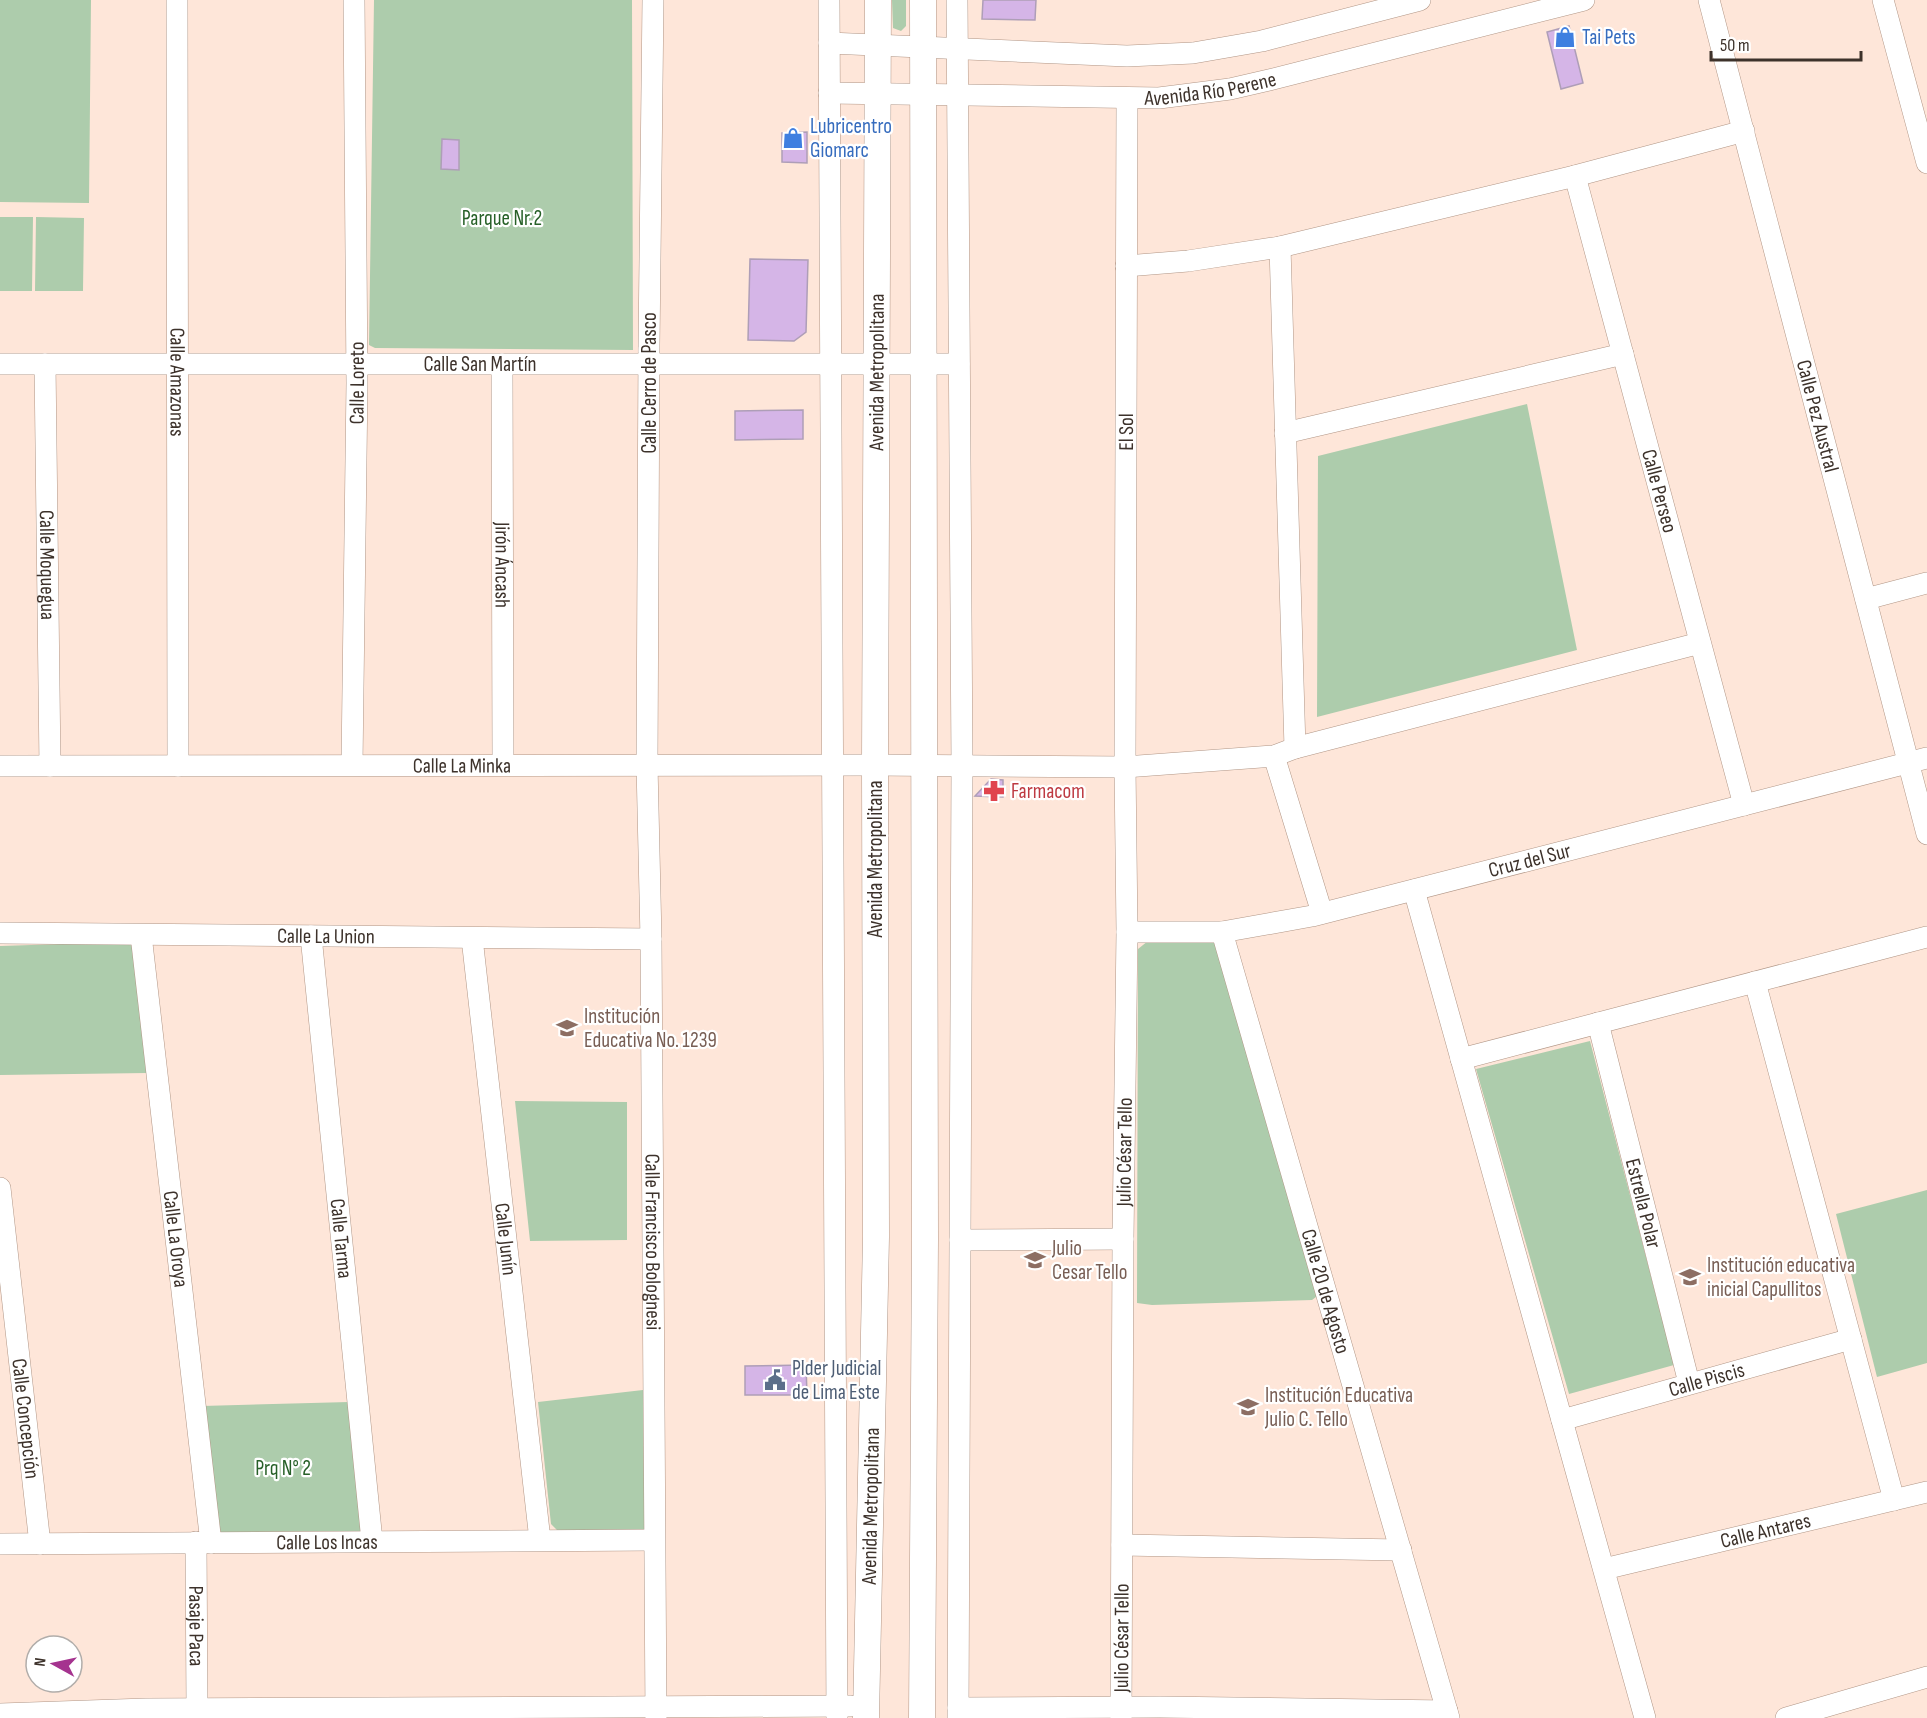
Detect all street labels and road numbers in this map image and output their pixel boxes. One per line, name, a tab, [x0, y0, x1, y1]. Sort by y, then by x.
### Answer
street label: Avenida Río Perene	[1143, 67, 1279, 111]
street label: Avenida Metropolitana	[864, 293, 890, 452]
street label: Calle Cerro de Pasco	[637, 312, 662, 454]
street label: Calle Amazonas	[164, 327, 190, 437]
street label: Calle Loreto	[344, 342, 370, 425]
street label: Calle San Martín	[423, 352, 537, 377]
street label: Calle Pez Austral	[1791, 357, 1844, 475]
street label: El Sol	[1114, 413, 1139, 451]
street label: Calle Perseo	[1636, 447, 1682, 535]
street label: Calle Moquegua	[34, 510, 60, 620]
street label: Jirón Áncash	[489, 521, 515, 608]
street label: Calle La Minka	[413, 753, 511, 779]
street label: Avenida Metropolitana	[863, 781, 888, 939]
street label: Cruz del Sur	[1486, 838, 1573, 883]
street label: Calle La Union	[277, 924, 375, 949]
street label: Julio César Tello	[1111, 1097, 1138, 1208]
street label: Calle Francisco Bolognesi	[639, 1154, 666, 1330]
street label: Estrella Polar	[1620, 1156, 1666, 1251]
street label: Calle La Oroya	[158, 1189, 193, 1289]
street label: Calle Tarma	[325, 1197, 357, 1280]
street label: Calle Junín	[489, 1202, 522, 1277]
street label: Calle 20 de Agosto	[1295, 1226, 1355, 1357]
street label: Calle Concepción	[6, 1357, 45, 1480]
street label: Calle Piscis	[1666, 1357, 1747, 1403]
street label: Avenida Metropolitana	[857, 1427, 885, 1586]
street label: Calle Antares	[1718, 1508, 1813, 1554]
street label: Calle Los Incas	[276, 1530, 378, 1555]
street label: Julio César Tello	[1109, 1583, 1135, 1694]
street label: Pasaje Paca	[183, 1586, 209, 1666]

